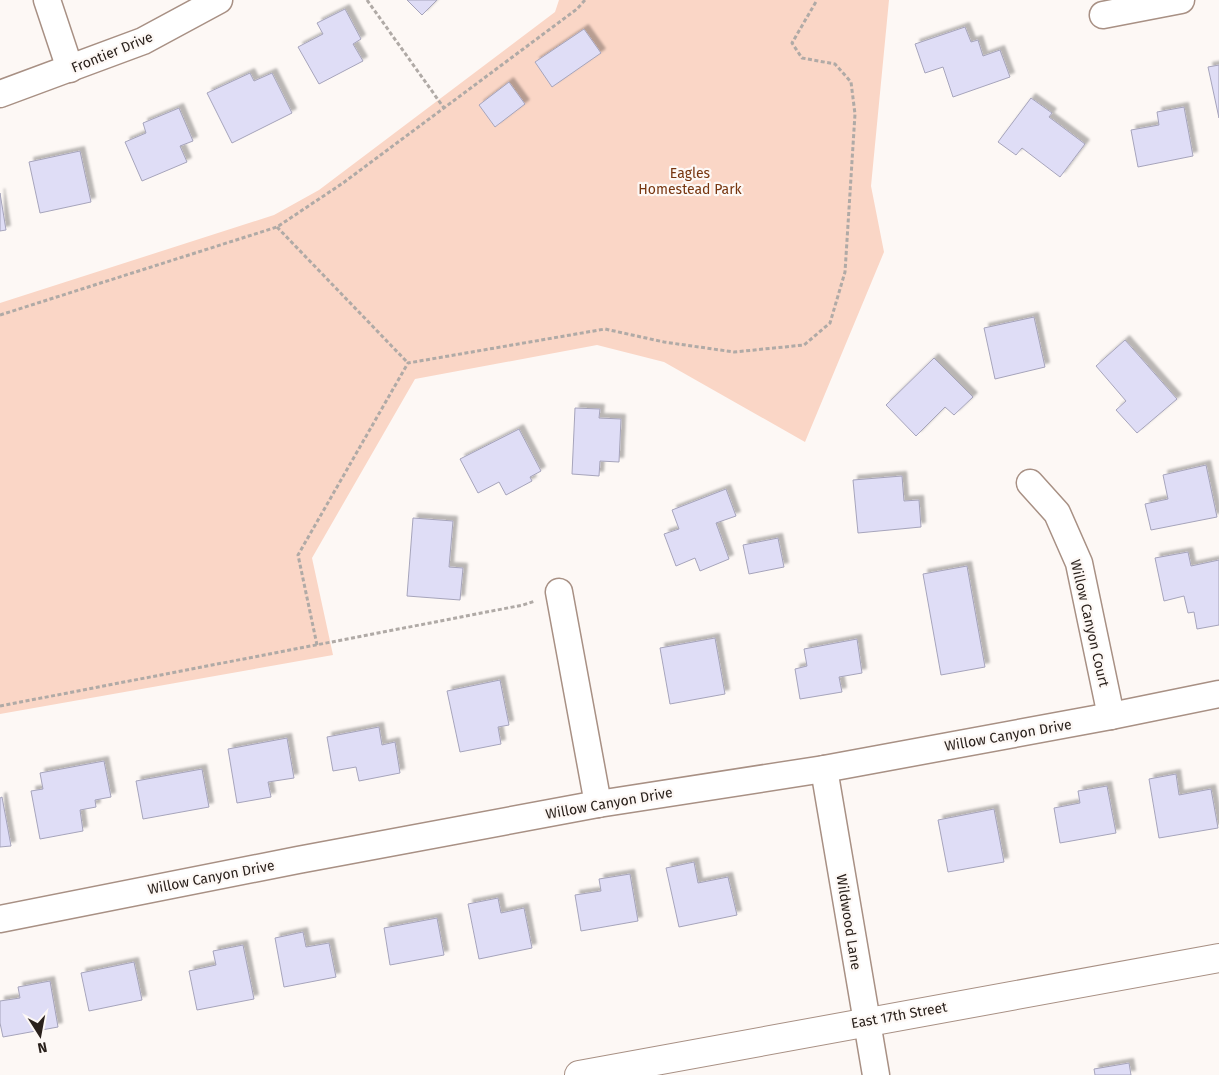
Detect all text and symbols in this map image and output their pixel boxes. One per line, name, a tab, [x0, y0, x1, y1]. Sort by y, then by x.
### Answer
street label: Frontier Drive	[69, 28, 155, 77]
park label: Eagles Homestead Park	[638, 165, 743, 198]
street label: Willow Canyon Court	[1067, 558, 1113, 689]
street label: Willow Canyon Drive	[943, 716, 1073, 755]
street label: Willow Canyon Drive	[544, 784, 674, 823]
street label: Willow Canyon Drive	[146, 857, 276, 898]
street label: Wildwood Lane	[833, 873, 864, 971]
street label: East 17th Street	[850, 999, 949, 1032]
north arrow	[15, 1010, 65, 1060]
text: N	[36, 1038, 49, 1057]

